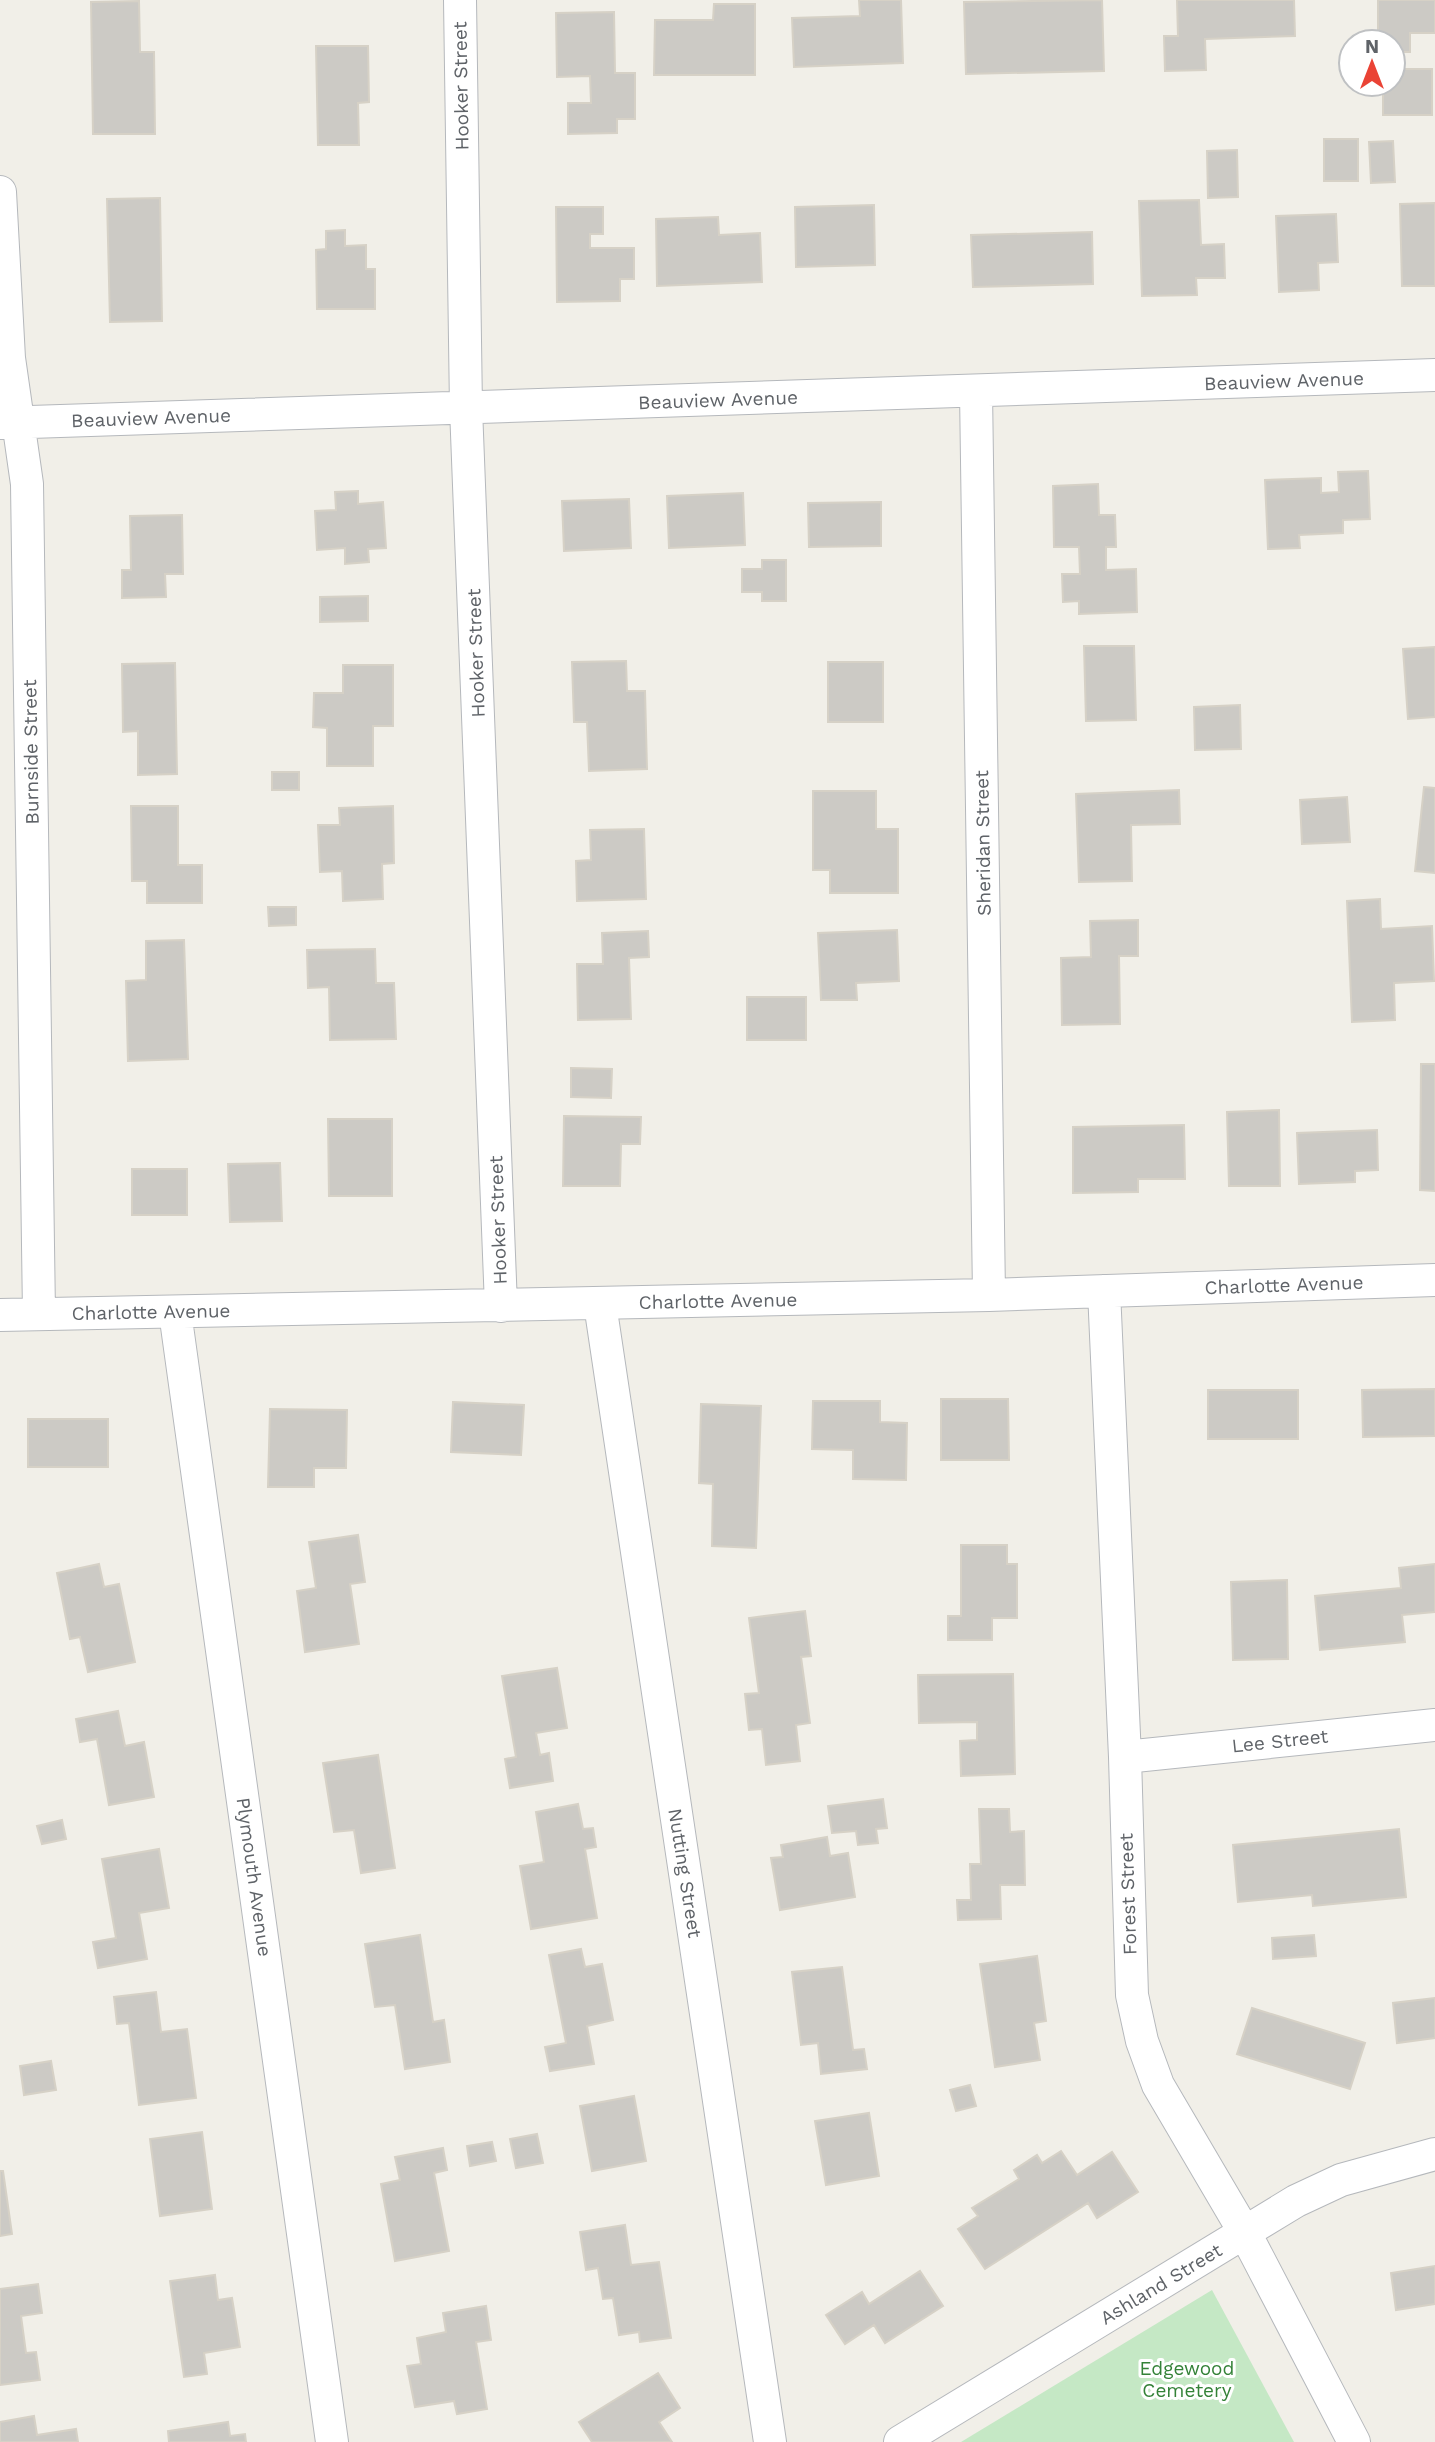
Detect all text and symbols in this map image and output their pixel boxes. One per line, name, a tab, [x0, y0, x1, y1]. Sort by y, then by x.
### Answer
street label: Hooker Street	[448, 21, 474, 151]
north arrow	[1337, 28, 1407, 98]
text: N	[1365, 35, 1379, 58]
street label: Beauview Avenue	[1204, 367, 1364, 395]
street label: Beauview Avenue	[638, 386, 798, 414]
street label: Beauview Avenue	[71, 404, 231, 432]
street label: Hooker Street	[462, 588, 490, 718]
street label: Burnside Street	[18, 679, 44, 825]
street label: Sheridan Street	[970, 770, 996, 916]
street label: Hooker Street	[484, 1155, 512, 1285]
street label: Charlotte Avenue	[1204, 1271, 1364, 1299]
street label: Charlotte Avenue	[638, 1288, 798, 1314]
street label: Charlotte Avenue	[71, 1299, 231, 1325]
street label: Lee Street	[1231, 1725, 1329, 1757]
street label: Plymouth Avenue	[231, 1796, 277, 1958]
street label: Nutting Street	[663, 1807, 707, 1939]
street label: Forest Street	[1114, 1833, 1142, 1955]
street label: Ashland Street	[1096, 2239, 1226, 2329]
park label: Edgewood Cemetery	[1140, 2357, 1234, 2402]

